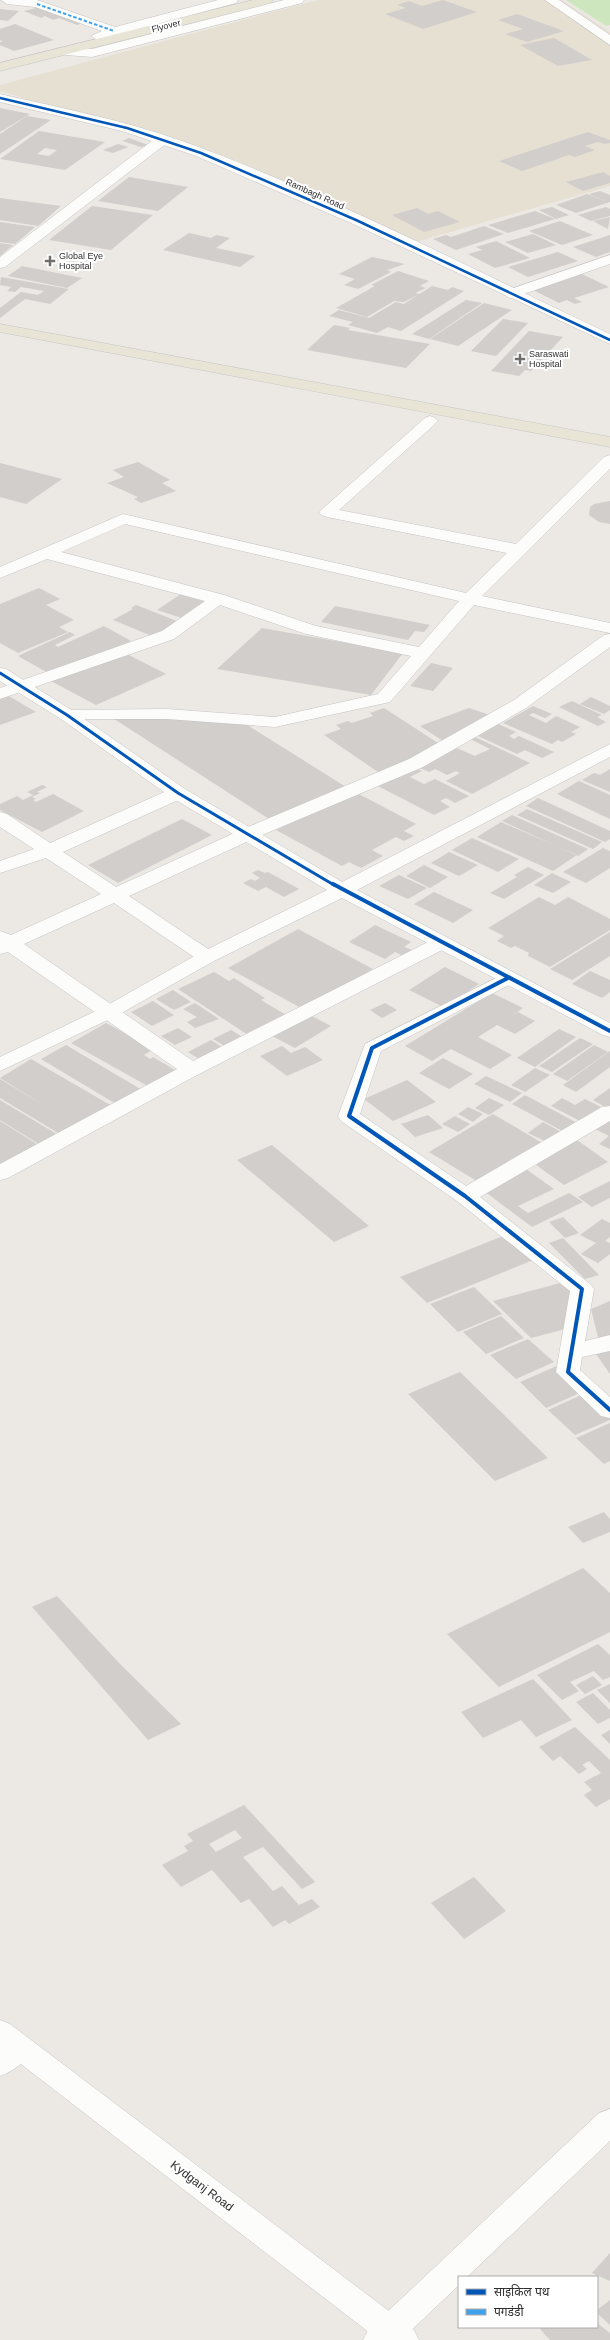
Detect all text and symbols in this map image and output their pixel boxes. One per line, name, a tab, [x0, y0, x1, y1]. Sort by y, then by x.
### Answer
street label: Flyover	[150, 18, 182, 34]
street label: Rambagh Road	[284, 177, 346, 211]
place label: Global Eye Hospital	[59, 251, 103, 271]
marker: Global Eye Hospital	[44, 255, 56, 267]
place label: Saraswati Hospital	[529, 349, 569, 369]
marker: Saraswati Hospital	[514, 353, 526, 365]
street label: Kydganj Road	[168, 2158, 236, 2214]
legend	[458, 2276, 598, 2328]
text: साइकिल पथ	[494, 2284, 550, 2299]
text: पगडंडी	[494, 2304, 524, 2319]

